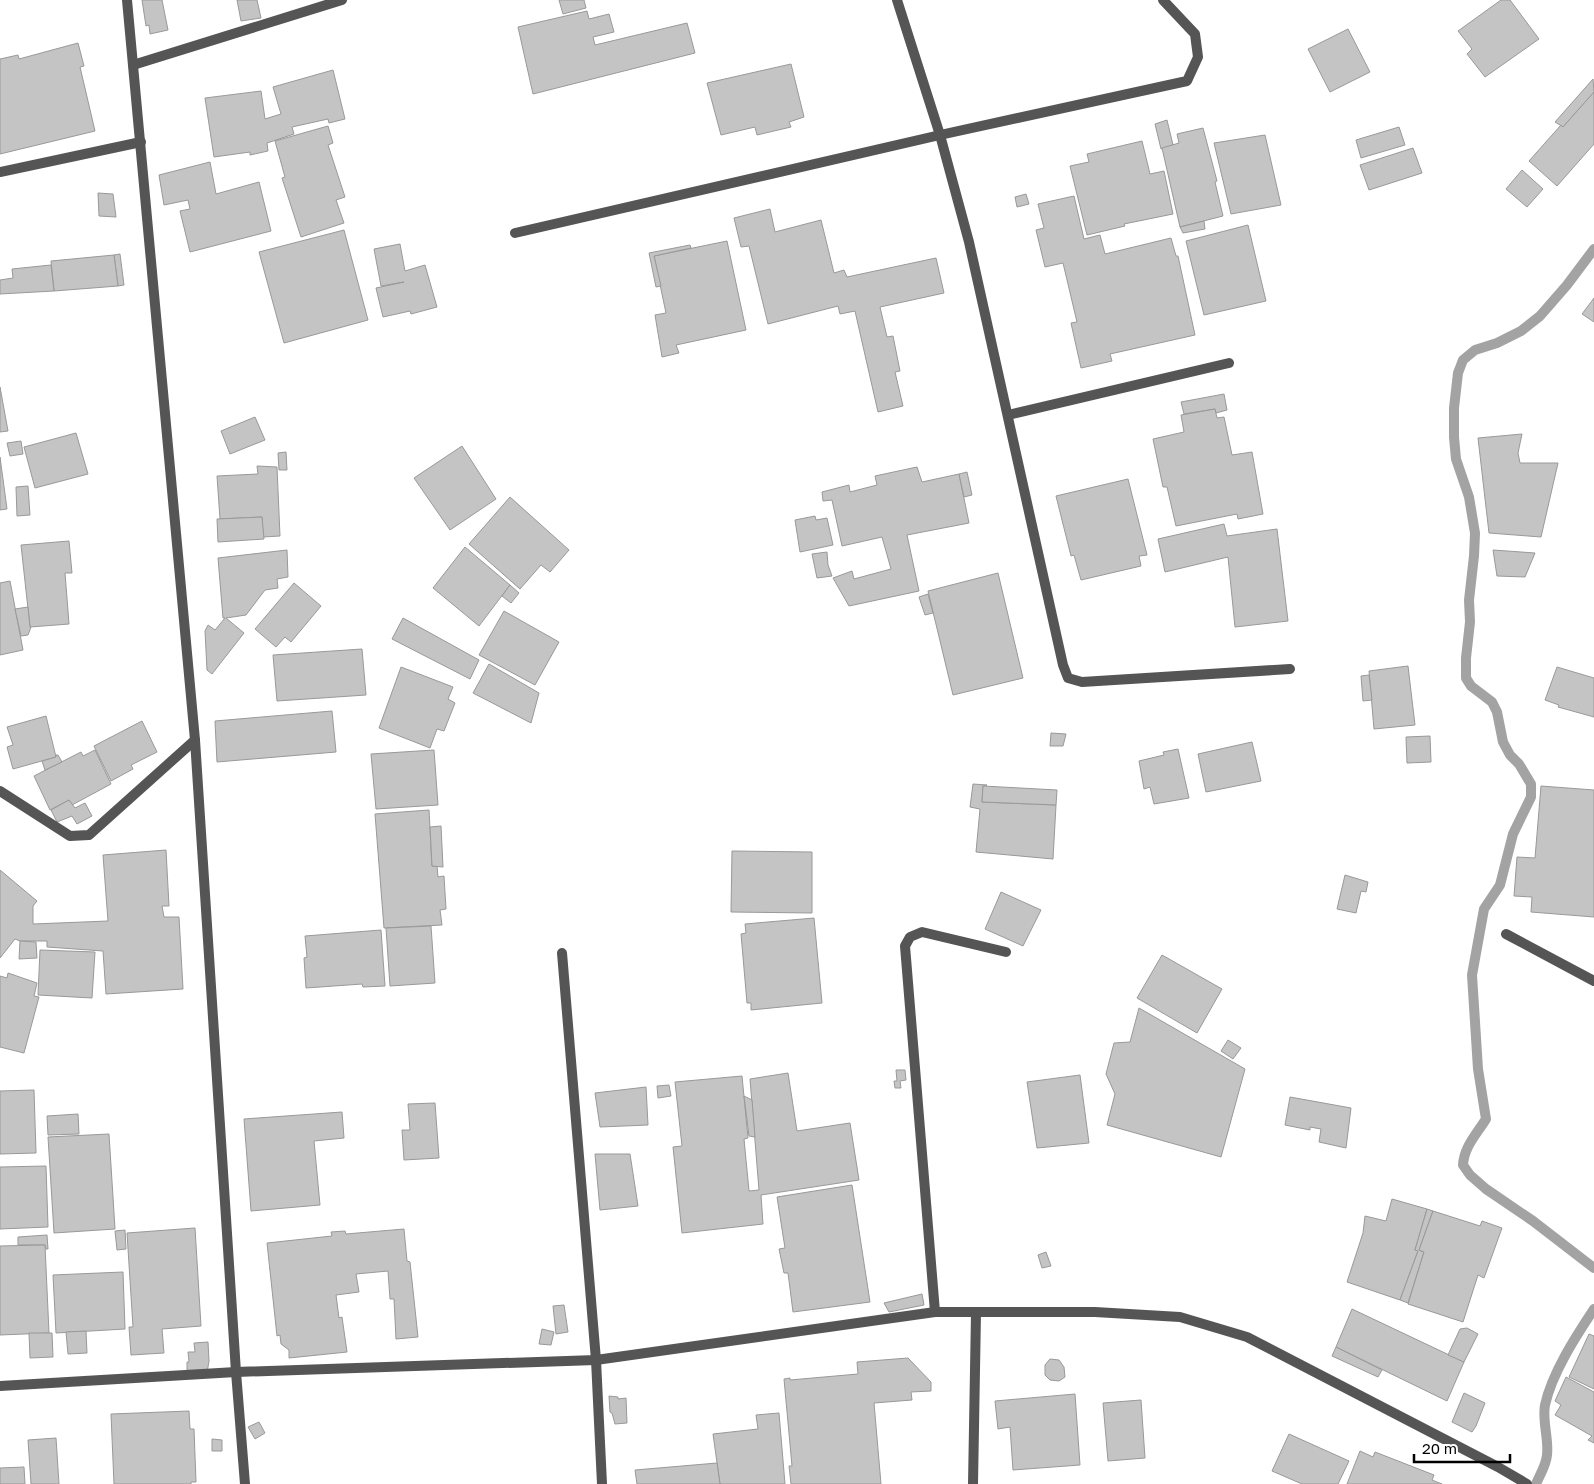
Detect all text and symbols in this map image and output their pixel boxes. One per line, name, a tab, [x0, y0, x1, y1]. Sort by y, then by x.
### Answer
scale bar	[1414, 1432, 1510, 1464]
text: 20 m	[1422, 1439, 1457, 1457]

